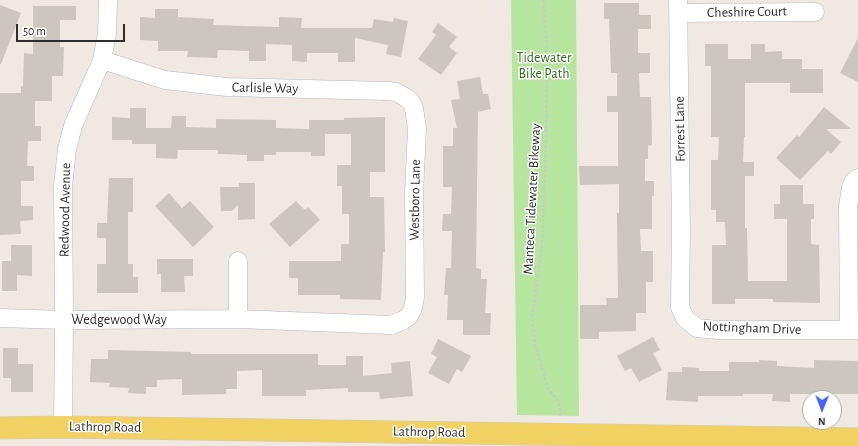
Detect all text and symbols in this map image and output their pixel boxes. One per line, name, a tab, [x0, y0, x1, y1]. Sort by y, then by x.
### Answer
street label: Cheshire Court	[707, 3, 787, 21]
scale bar	[18, 16, 127, 42]
text: 50 m	[23, 25, 46, 37]
park label: Tidewater Bike Path	[517, 50, 571, 82]
street label: Carlisle Way	[232, 79, 298, 97]
street label: Forrest Lane	[671, 96, 689, 162]
street label: Manteca Tidewater Bikeway	[520, 123, 544, 275]
street label: Westboro Lane	[406, 159, 424, 241]
street label: Redwood Avenue	[56, 163, 74, 257]
street label: Wedgewood Way	[71, 312, 167, 328]
street label: Nottingham Drive	[702, 318, 802, 338]
north arrow	[802, 390, 842, 430]
text: N	[818, 416, 826, 427]
street label: Lathrop Road	[69, 418, 141, 436]
street label: Lathrop Road	[393, 423, 465, 441]

